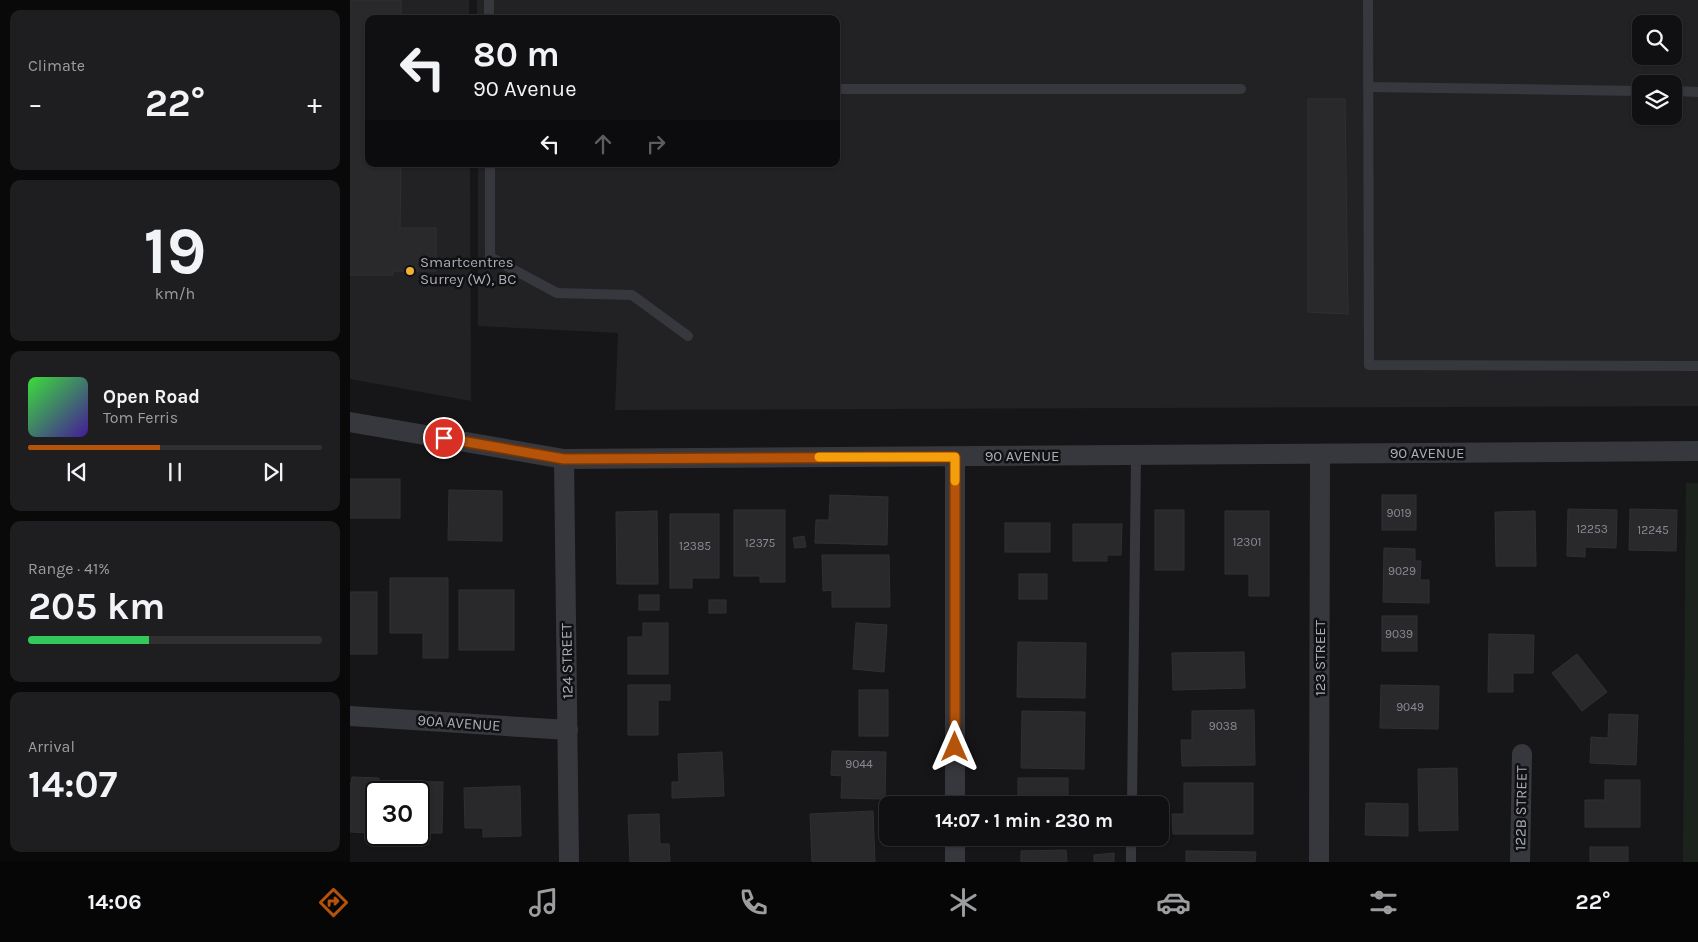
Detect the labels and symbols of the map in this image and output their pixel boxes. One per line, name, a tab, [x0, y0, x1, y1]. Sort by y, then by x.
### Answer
place label: Smartcentres Surrey (W), BC	[420, 253, 517, 288]
marker: Smartcentres Surrey (W), BC	[404, 265, 416, 277]
pin	[423, 417, 465, 459]
street label: 90 AVENUE	[1390, 444, 1464, 462]
street label: 90 AVENUE	[985, 447, 1059, 465]
house number: 9019	[1386, 506, 1412, 520]
house number: 12253	[1576, 522, 1608, 536]
house number: 12245	[1637, 523, 1669, 537]
house number: 12301	[1232, 535, 1262, 549]
house number: 12375	[745, 536, 775, 550]
house number: 12385	[679, 539, 711, 553]
house number: 9029	[1388, 564, 1416, 578]
street label: 123 STREET	[1311, 619, 1329, 696]
street label: 124 STREET	[557, 623, 577, 699]
house number: 9039	[1385, 627, 1413, 641]
house number: 9049	[1396, 700, 1424, 714]
street label: 90A AVENUE	[417, 711, 501, 735]
house number: 9038	[1209, 719, 1237, 733]
position arrow	[928, 720, 980, 772]
house number: 9044	[845, 757, 873, 771]
street label: 122B STREET	[1511, 765, 1531, 851]
speed limit sign: 30	[365, 781, 430, 846]

